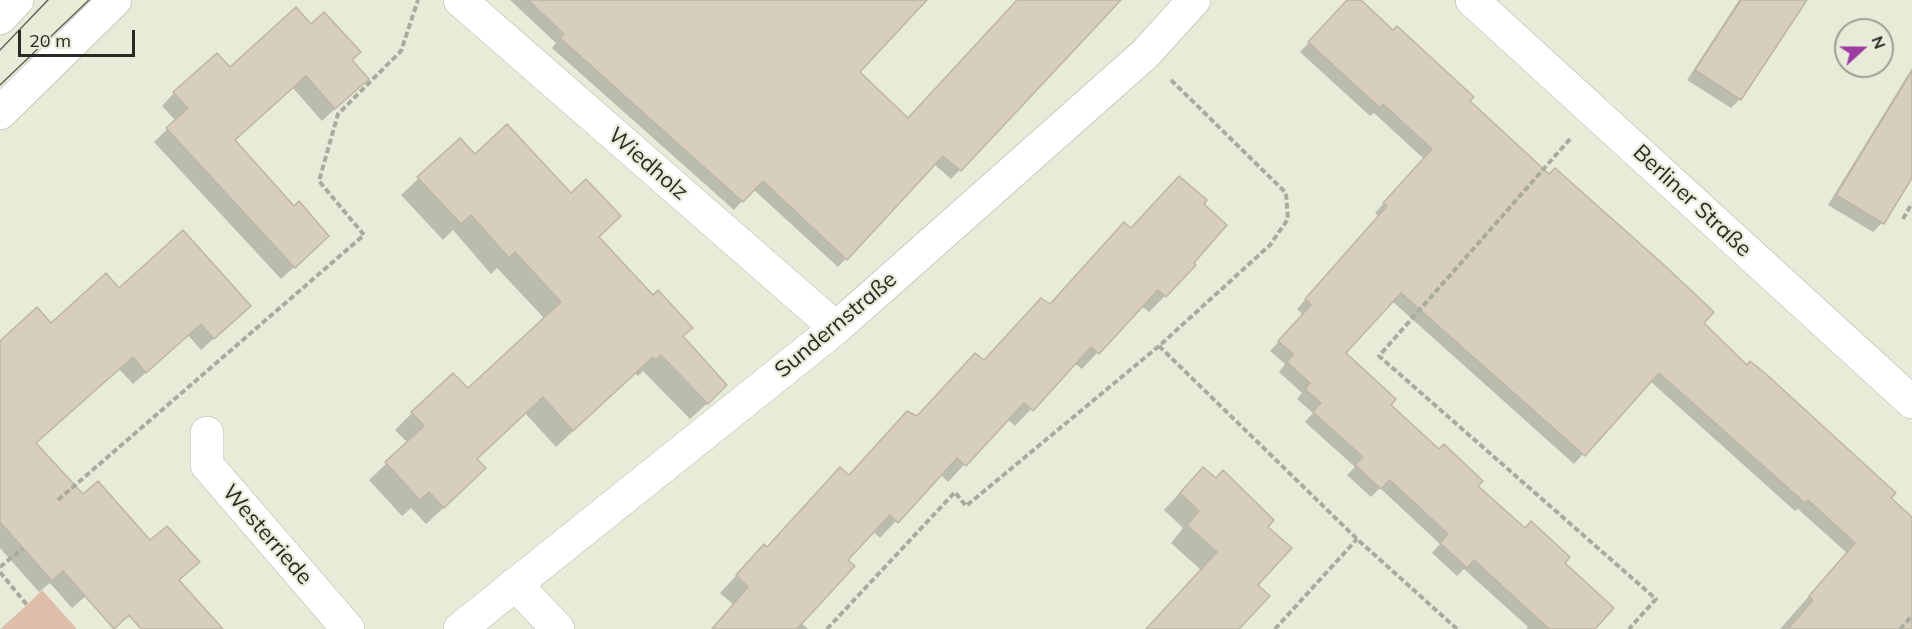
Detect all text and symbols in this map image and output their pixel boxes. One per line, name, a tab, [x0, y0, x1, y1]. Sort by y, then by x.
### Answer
scale bar	[21, 18, 138, 56]
north arrow	[1834, 18, 1894, 78]
text: 20 m	[29, 29, 71, 52]
text: N	[1867, 33, 1890, 51]
street label: Wiedholz	[603, 122, 693, 206]
street label: Berliner Straße	[1627, 139, 1757, 263]
street label: Sundernstraße	[770, 266, 902, 384]
street label: Westerriede	[216, 480, 318, 590]

